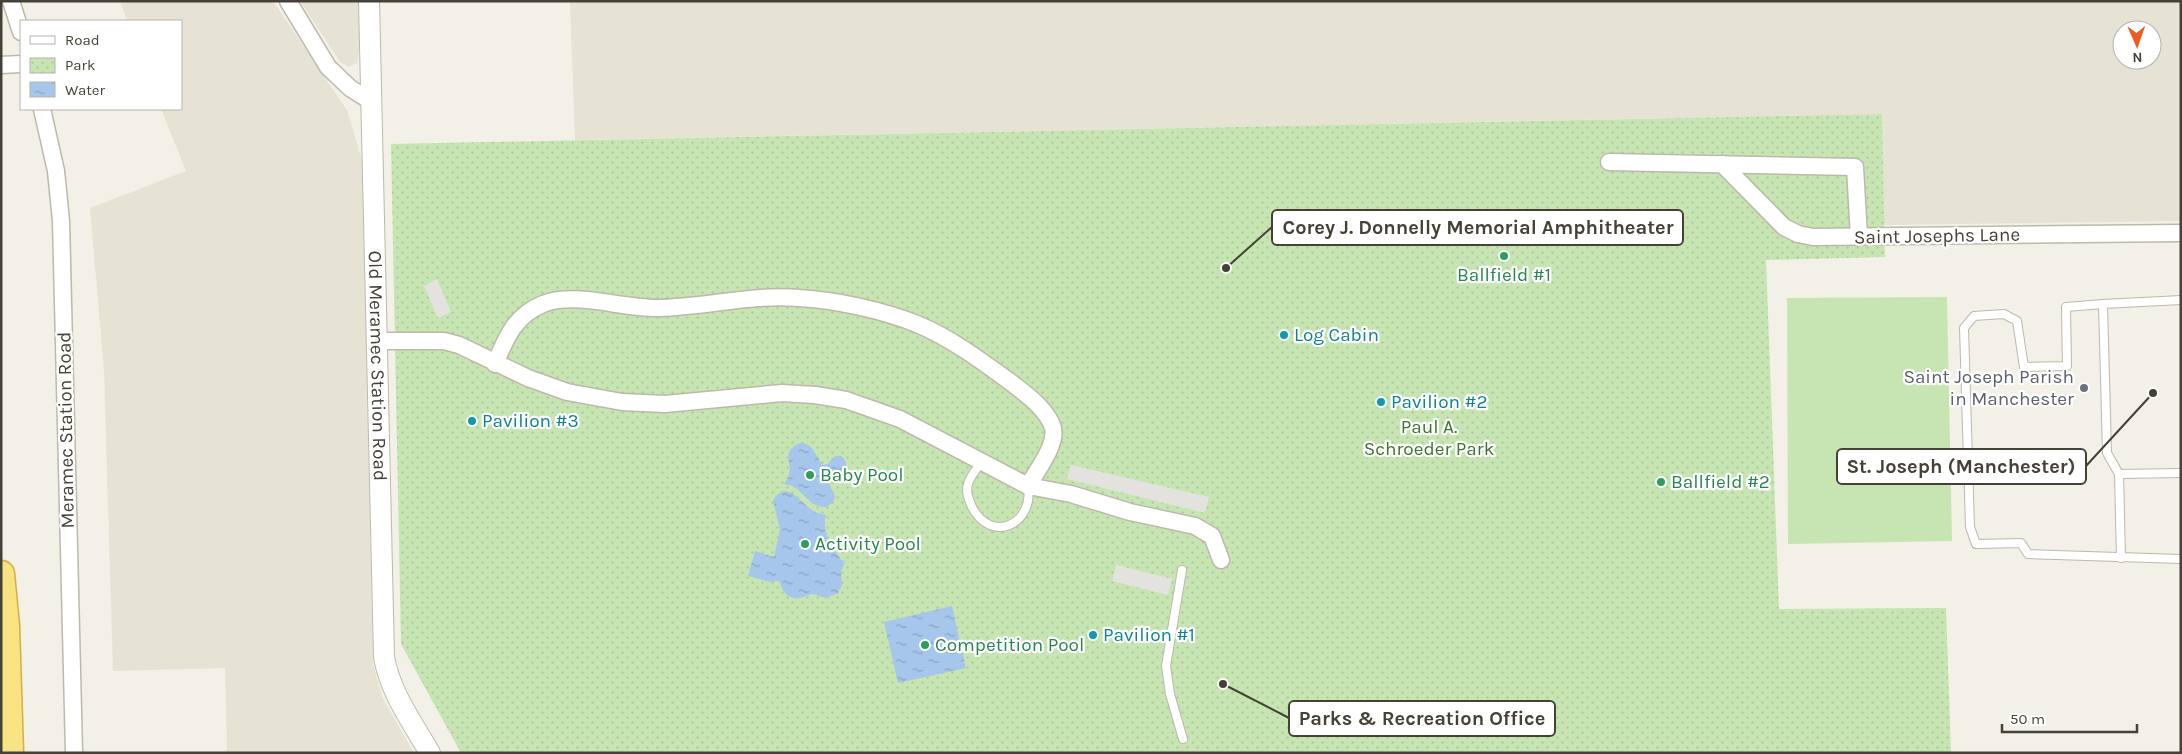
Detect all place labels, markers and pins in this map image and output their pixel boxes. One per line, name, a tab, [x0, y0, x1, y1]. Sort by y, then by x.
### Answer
callout: Corey J. Donnelly Memorial Amphitheater	[1272, 210, 1683, 245]
marker: Ballfield #1	[1498, 250, 1510, 262]
place label: Ballfield #1	[1457, 264, 1551, 286]
place label: Log Cabin	[1294, 324, 1379, 346]
marker: Log Cabin	[1278, 329, 1290, 341]
place label: Saint Joseph Parish in Manchester	[1903, 366, 2074, 410]
marker: Saint Joseph Parish in Manchester	[2078, 382, 2090, 394]
place label: Pavilion #2	[1391, 391, 1487, 413]
marker: Pavilion #2	[1375, 396, 1387, 408]
place label: Pavilion #3	[482, 410, 579, 432]
marker: Pavilion #3	[466, 415, 478, 427]
callout: St. Joseph (Manchester)	[1837, 449, 2086, 484]
place label: Baby Pool	[820, 464, 904, 486]
marker: Baby Pool	[804, 469, 816, 481]
place label: Ballfield #2	[1671, 471, 1770, 493]
marker: Ballfield #2	[1655, 476, 1667, 488]
place label: Activity Pool	[815, 533, 921, 555]
marker: Activity Pool	[799, 538, 811, 550]
place label: Pavilion #1	[1103, 624, 1195, 646]
marker: Pavilion #1	[1087, 629, 1099, 641]
place label: Competition Pool	[935, 634, 1084, 656]
marker: Competition Pool	[919, 639, 931, 651]
callout: Parks & Recreation Office	[1289, 701, 1555, 736]

